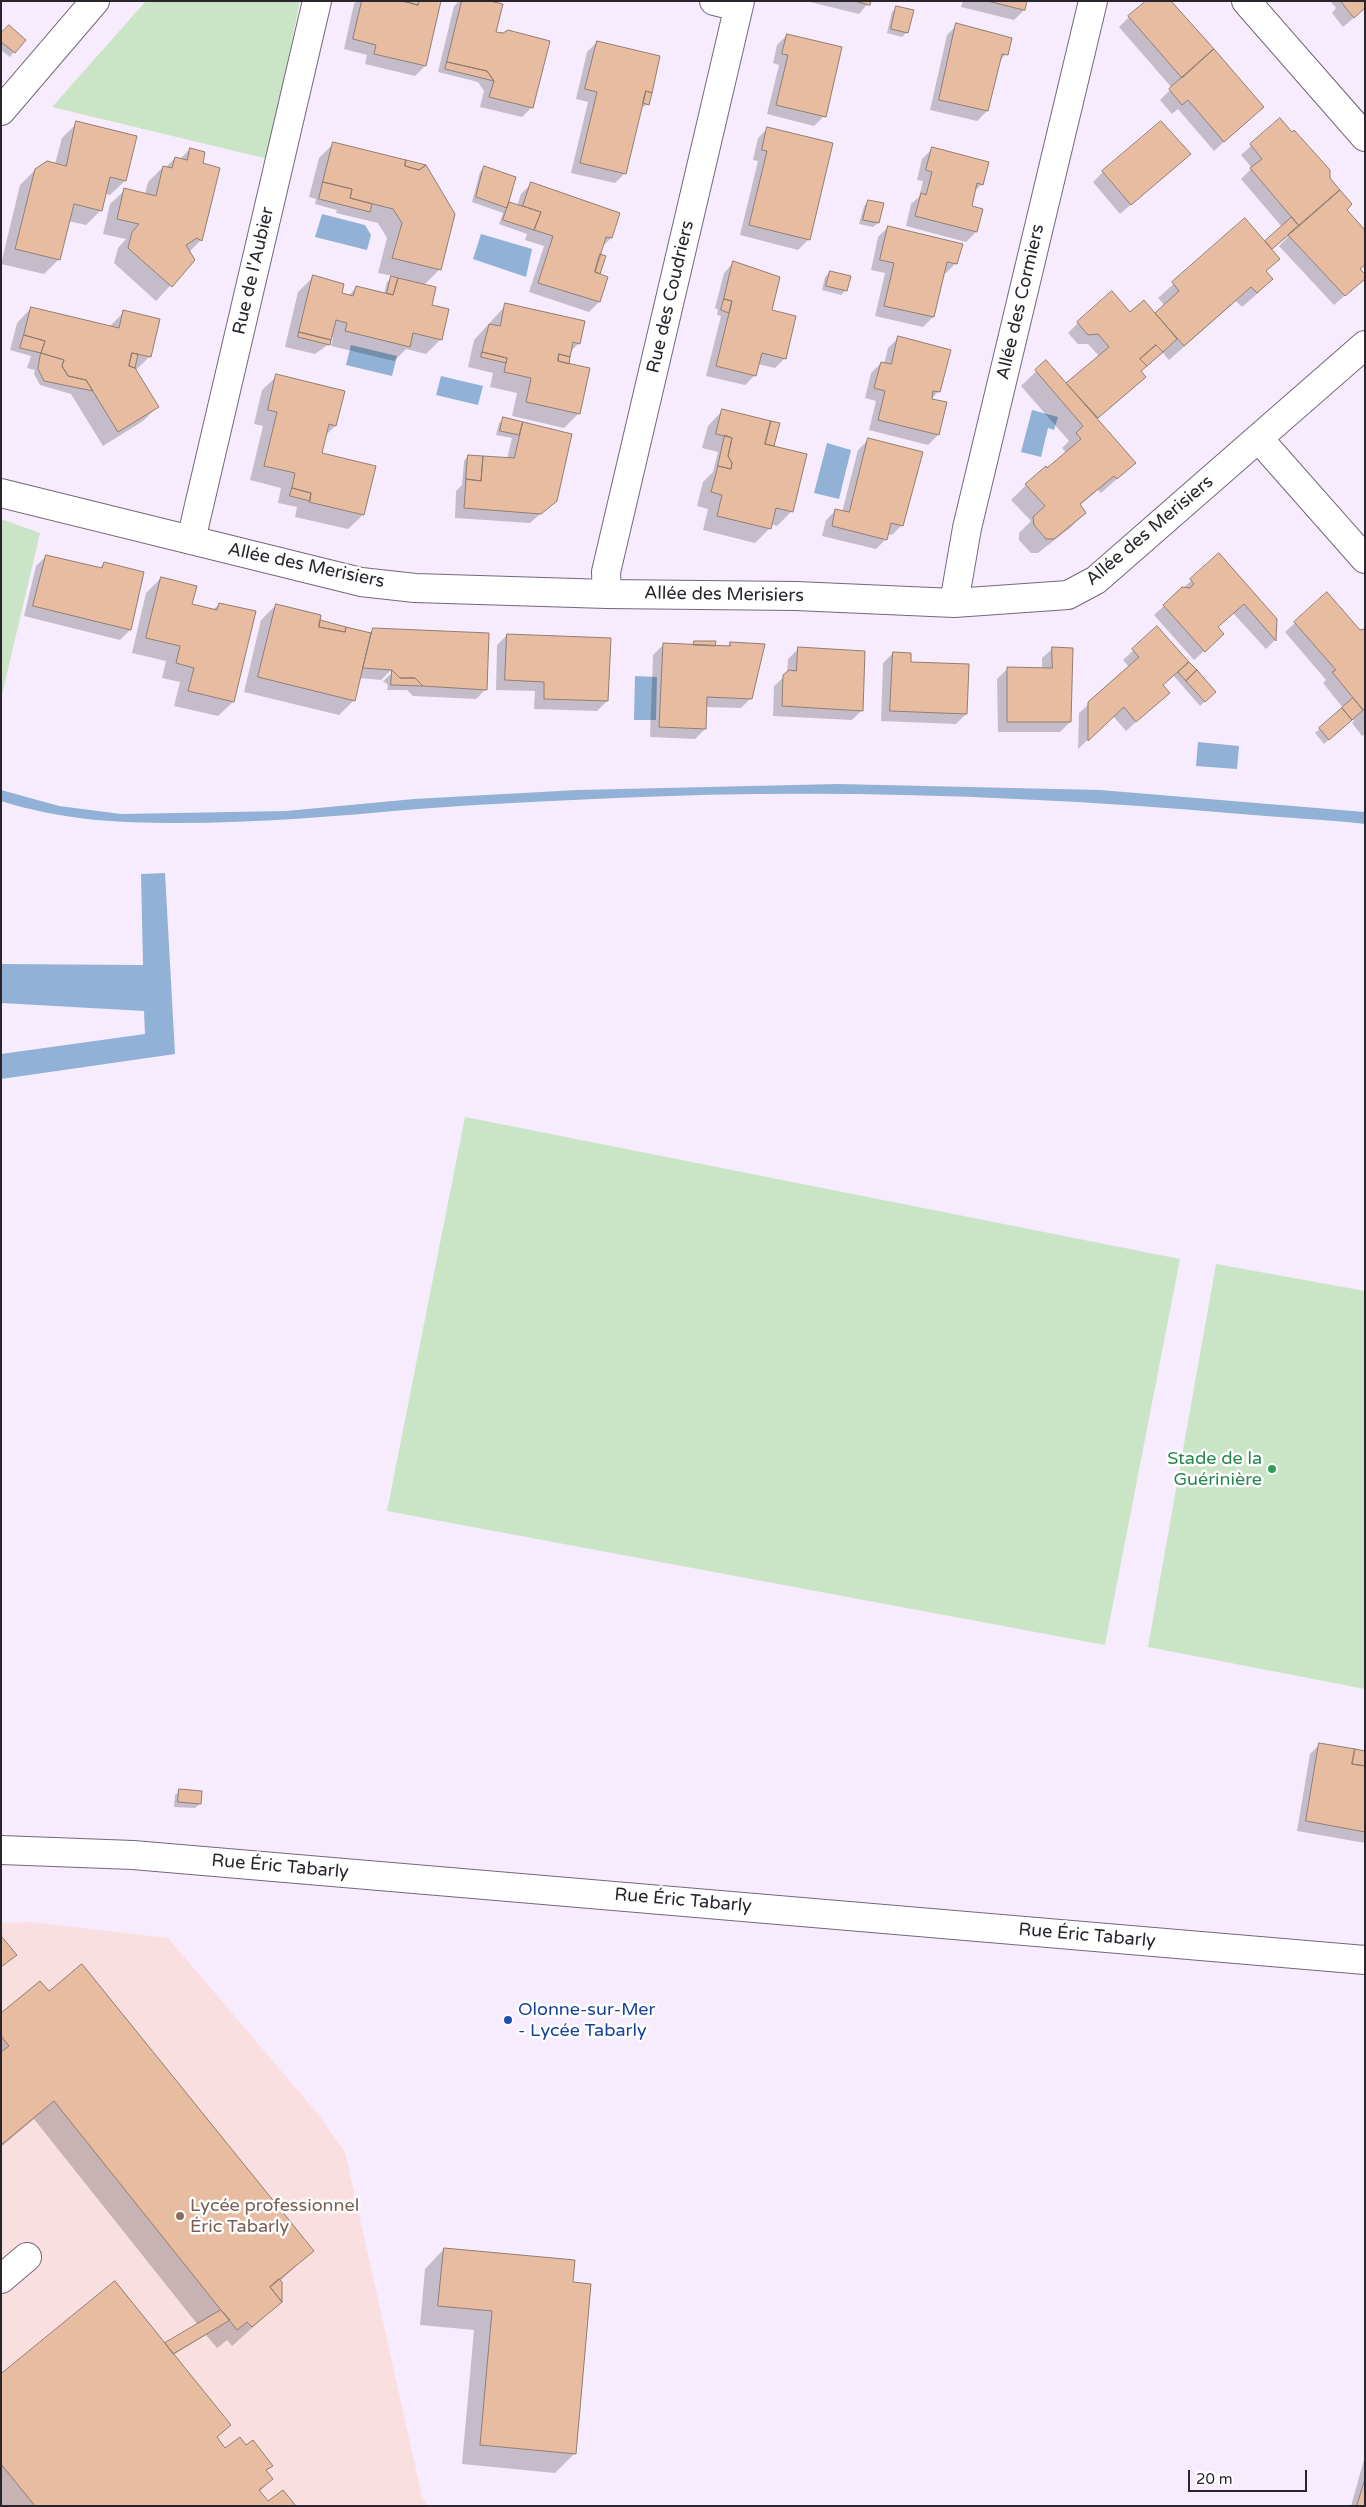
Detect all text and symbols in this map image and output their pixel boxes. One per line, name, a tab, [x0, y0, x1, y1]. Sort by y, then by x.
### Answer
street label: Rue de l'Aubier	[229, 205, 279, 337]
street label: Rue des Coudriers	[643, 219, 699, 375]
street label: Allée des Cormiers	[993, 222, 1049, 382]
street label: Allée des Merisiers	[1082, 471, 1218, 591]
street label: Allée des Merisiers	[226, 539, 386, 593]
street label: Allée des Merisiers	[644, 583, 804, 607]
place label: Stade de la Guérinière	[1167, 1448, 1262, 1490]
marker: Stade de la Guérinière	[1266, 1463, 1278, 1475]
street label: Rue Éric Tabarly	[210, 1850, 350, 1884]
street label: Rue Éric Tabarly	[613, 1884, 753, 1918]
street label: Rue Éric Tabarly	[1017, 1919, 1157, 1953]
place label: Olonne-sur-Mer - Lycée Tabarly	[518, 1999, 655, 2042]
marker: Olonne-sur-Mer - Lycée Tabarly	[502, 2014, 514, 2026]
place label: Lycée professionnel Éric Tabarly	[190, 2195, 359, 2238]
marker: Lycée professionnel Éric Tabarly	[174, 2210, 186, 2222]
scale bar	[1191, 2460, 1310, 2492]
text: 20 m	[1196, 2470, 1233, 2488]

